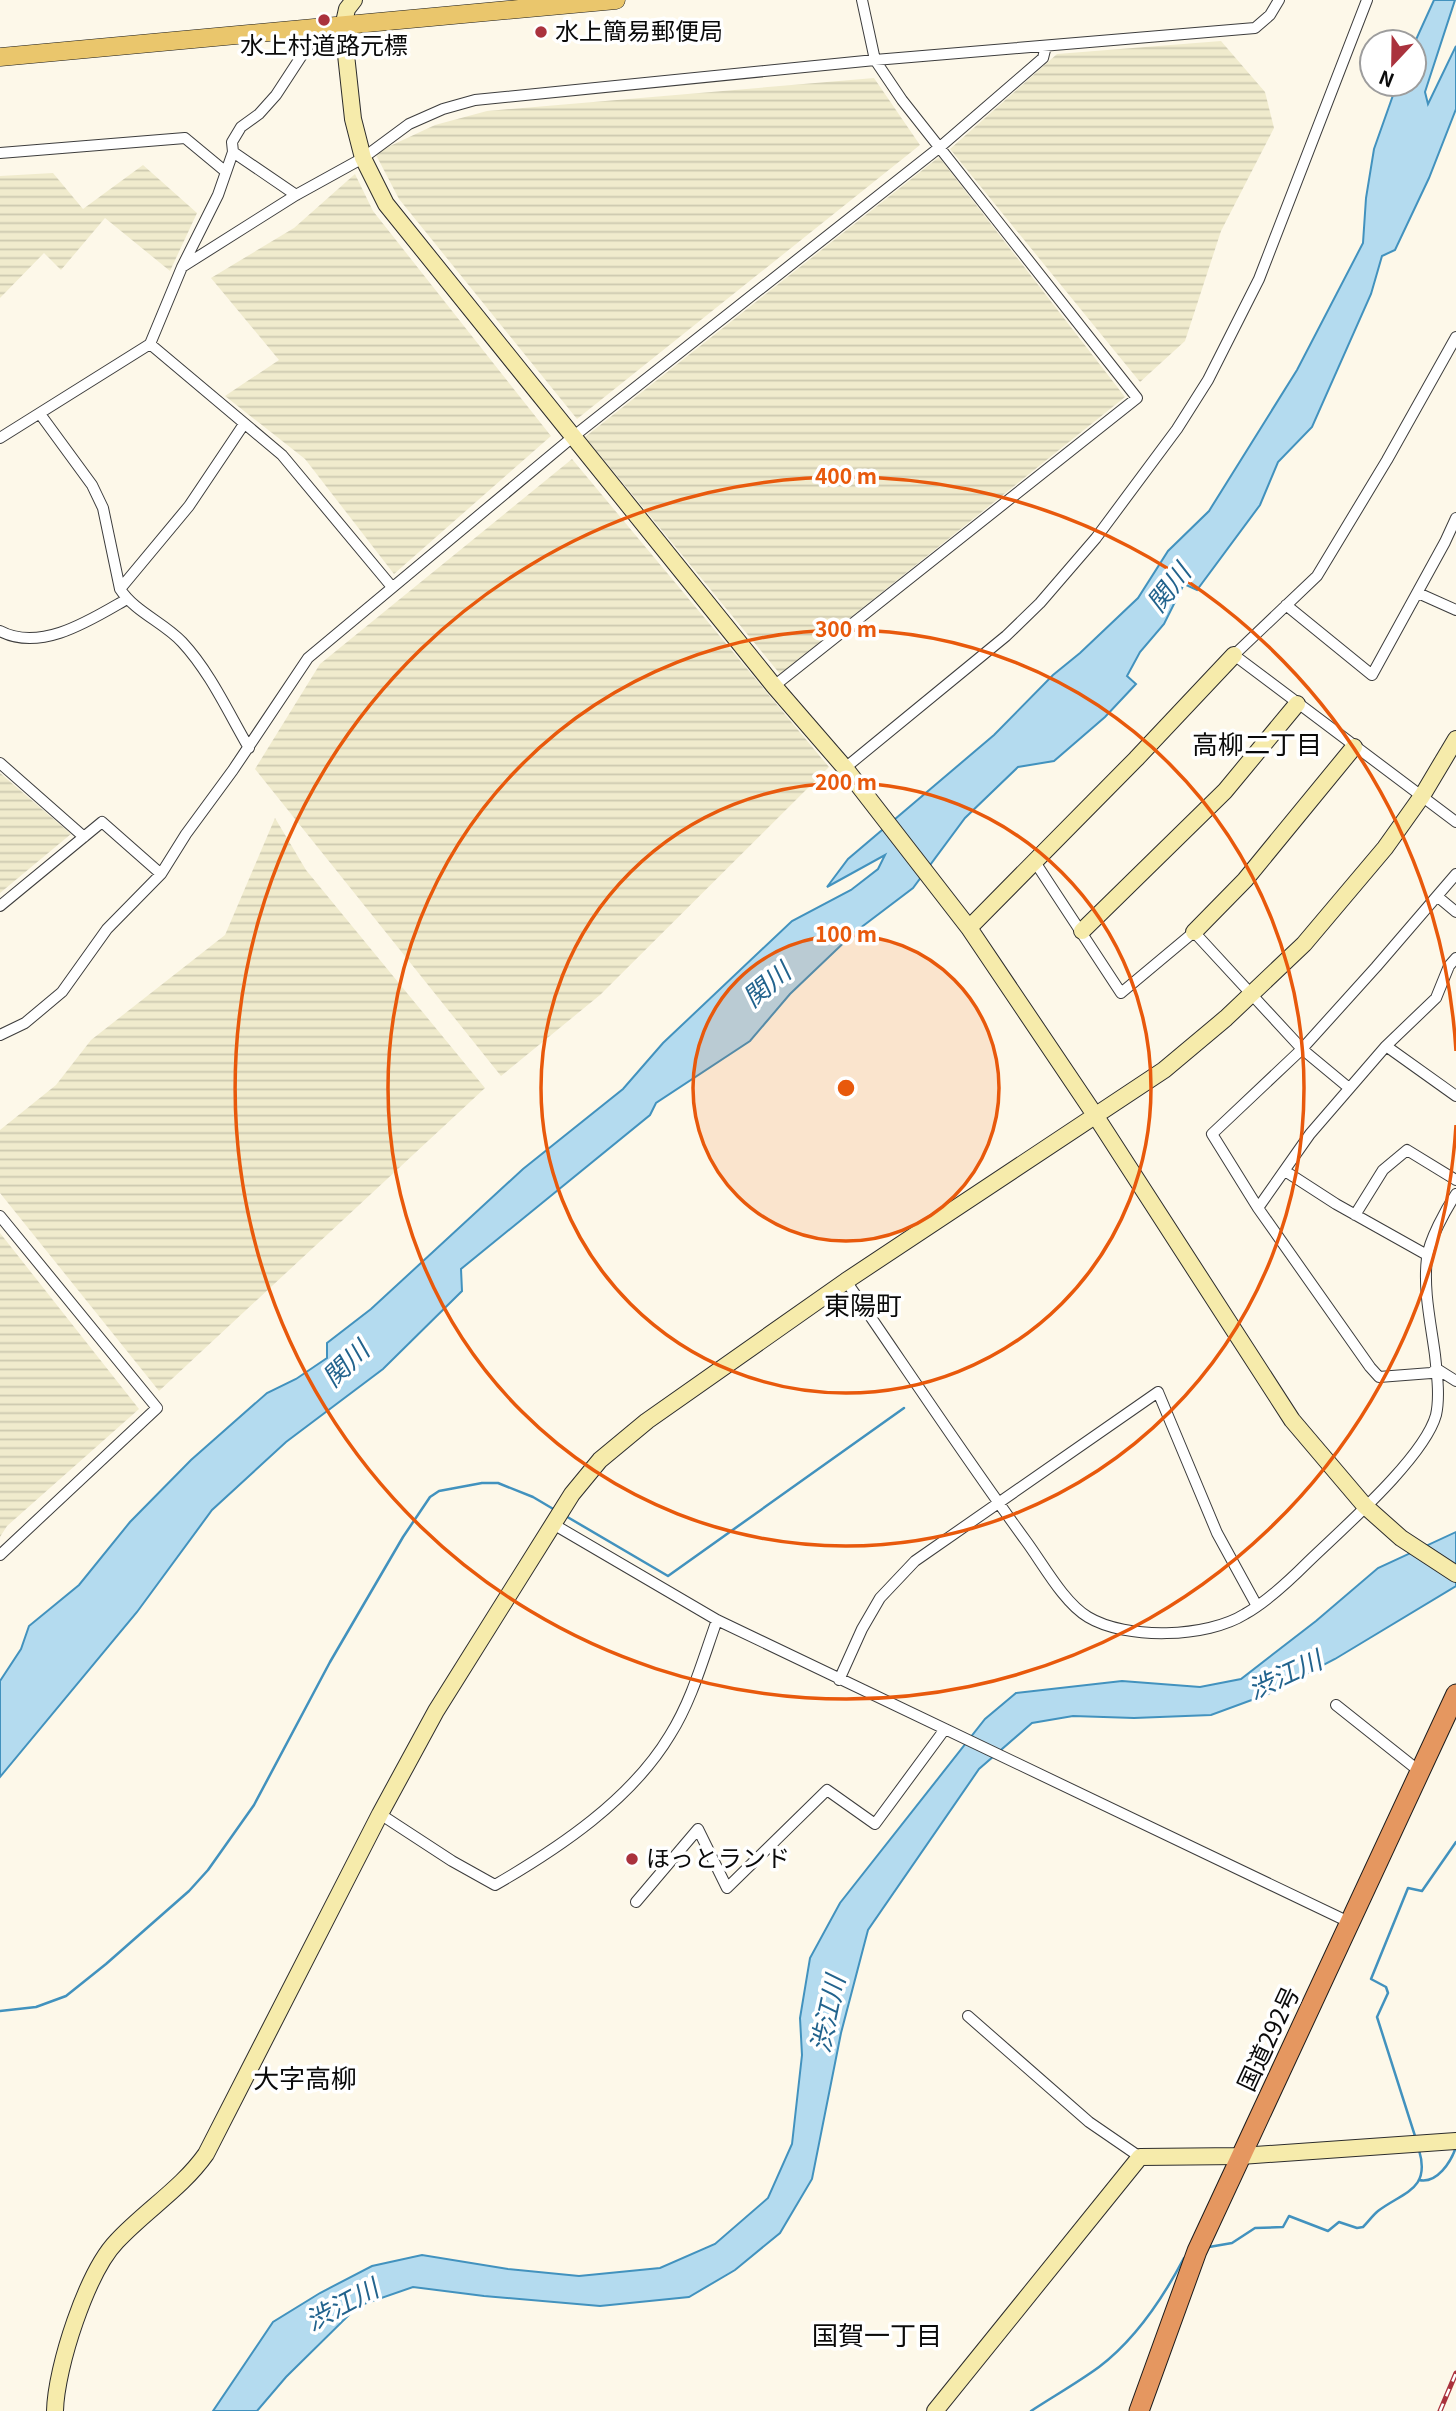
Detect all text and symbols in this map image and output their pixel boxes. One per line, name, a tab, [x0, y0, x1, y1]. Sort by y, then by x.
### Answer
marker: 水上村道路元標	[316, 12, 332, 28]
place label: 水上簡易郵便局	[555, 12, 723, 47]
marker: 水上簡易郵便局	[533, 24, 549, 40]
place label: 水上村道路元標	[240, 26, 408, 61]
north arrow	[1358, 28, 1428, 98]
text: N	[1374, 65, 1398, 95]
text: 400 m	[815, 460, 877, 490]
water label: 関川	[1136, 552, 1199, 618]
text: 300 m	[815, 613, 877, 643]
district label: 高柳二丁目	[1192, 724, 1322, 761]
text: 200 m	[815, 766, 877, 796]
text: 100 m	[815, 918, 877, 948]
water label: 関川	[734, 950, 799, 1014]
centre of rings	[834, 1076, 858, 1100]
district label: 東陽町	[824, 1285, 902, 1322]
water label: 関川	[313, 1329, 378, 1394]
water label: 渋江川	[1241, 1638, 1330, 1706]
place label: ほっとランド	[646, 1839, 790, 1874]
marker: ほっとランド	[624, 1851, 640, 1867]
water label: 渋江川	[799, 1969, 852, 2055]
street label: 国道292号	[1227, 1980, 1306, 2096]
district label: 大字高柳	[253, 2058, 357, 2095]
water label: 渋江川	[298, 2267, 387, 2337]
district label: 国賀一丁目	[812, 2315, 942, 2352]

